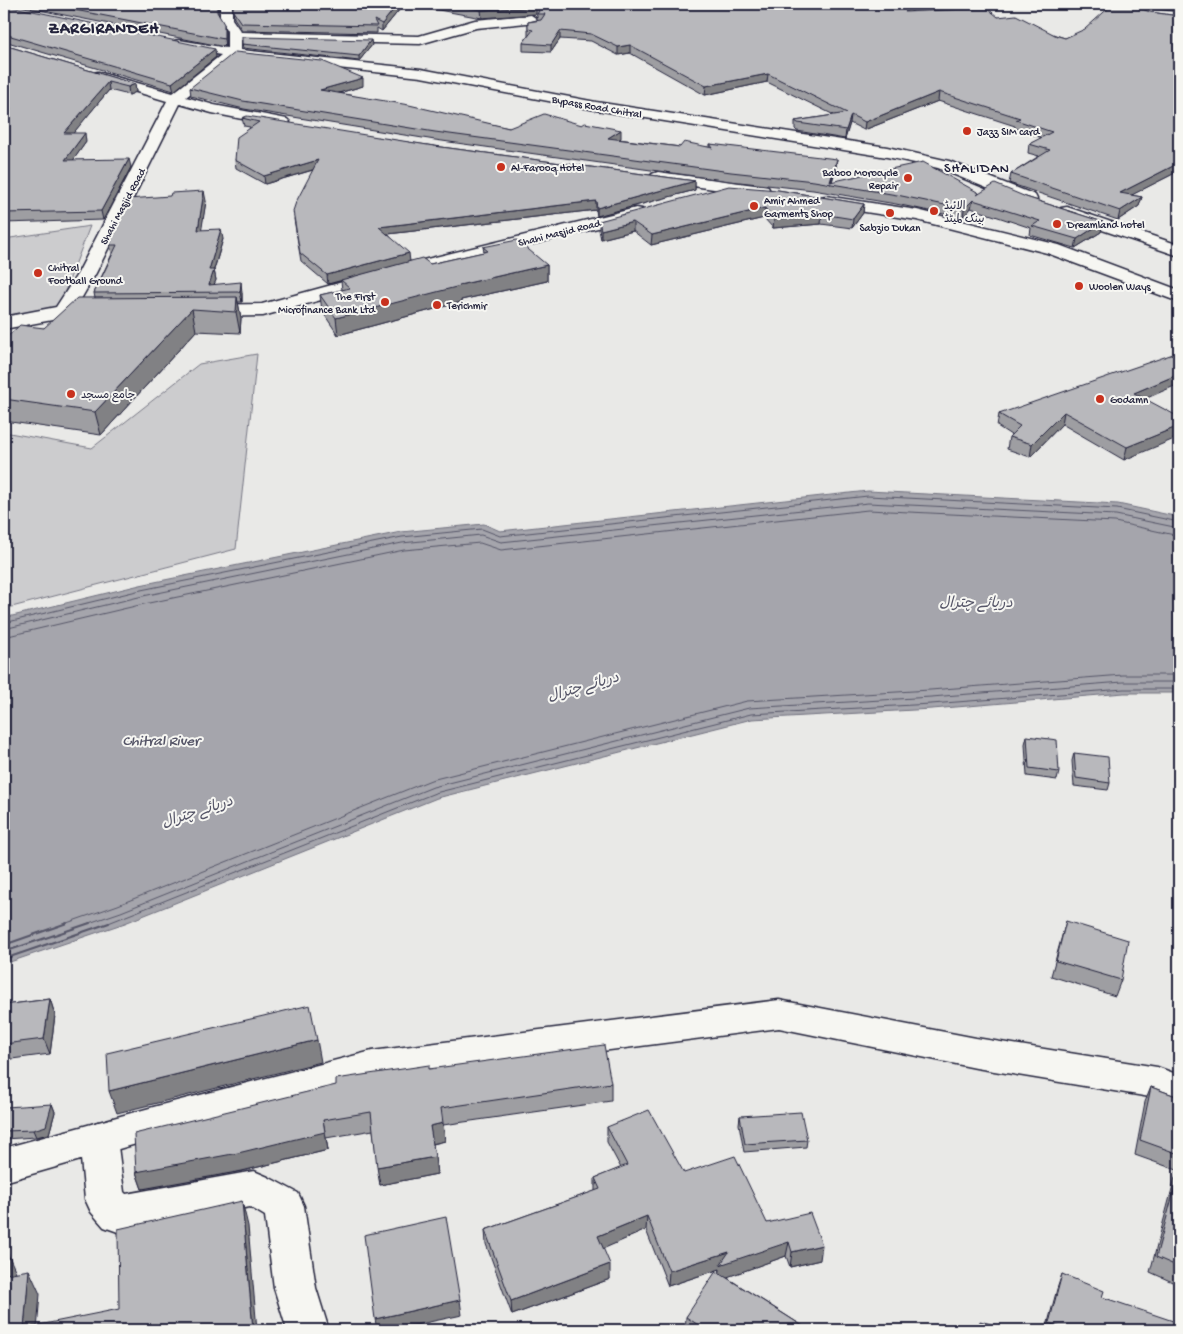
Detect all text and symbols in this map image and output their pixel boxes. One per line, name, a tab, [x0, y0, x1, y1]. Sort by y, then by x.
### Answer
district label: ZARGIRANDEH	[49, 21, 159, 40]
street label: Bypass Road Chitral	[550, 94, 643, 122]
marker: Jazz SIM card	[961, 125, 973, 137]
place label: Jazz SIM card	[977, 127, 1041, 139]
marker: Al-Farooq Hotel	[495, 161, 507, 173]
district label: SHALIDAN	[944, 161, 1010, 178]
place label: Al-Farooq Hotel	[511, 163, 585, 175]
street label: Shahi Masjid Road	[99, 165, 150, 247]
place label: Baboo Morocycle Repair	[822, 168, 899, 193]
marker: Baboo Morocycle Repair	[902, 172, 914, 184]
place label: Amir Ahmed Garments Shop	[764, 196, 834, 221]
marker: Amir Ahmed Garments Shop	[748, 200, 760, 212]
place label: الائیڈ بینک لمیٹڈ	[944, 200, 984, 226]
marker: الائیڈ بینک لمیٹڈ	[928, 205, 940, 217]
marker: Sabzio Dukan	[884, 207, 896, 219]
street label: Shahi Masjid Road	[517, 218, 603, 250]
marker: Dreamland hotel	[1051, 218, 1063, 230]
place label: Dreamland hotel	[1066, 220, 1145, 232]
place label: Sabzio Dukan	[859, 223, 921, 235]
place label: Chitral Football Ground	[47, 263, 124, 288]
marker: Chitral Football Ground	[32, 267, 44, 279]
marker: Woolen Ways	[1073, 280, 1085, 292]
place label: Woolen Ways	[1089, 282, 1152, 294]
place label: The FIrst Microfinance Bank Ltd	[278, 292, 377, 317]
marker: The FIrst Microfinance Bank Ltd	[379, 296, 391, 308]
marker: Terichmir	[431, 299, 443, 311]
place label: Terichmir	[446, 301, 488, 313]
marker: جامع مسجد	[65, 388, 77, 400]
place label: جامع مسجد	[81, 389, 135, 403]
marker: Godamn	[1094, 393, 1106, 405]
place label: Godamn	[1110, 395, 1149, 407]
water label: دریائے چترال	[939, 595, 1013, 613]
water label: دریائے چترال	[546, 669, 621, 707]
water label: Chitral River	[123, 733, 202, 751]
water label: دریائے چترال	[160, 793, 235, 833]

